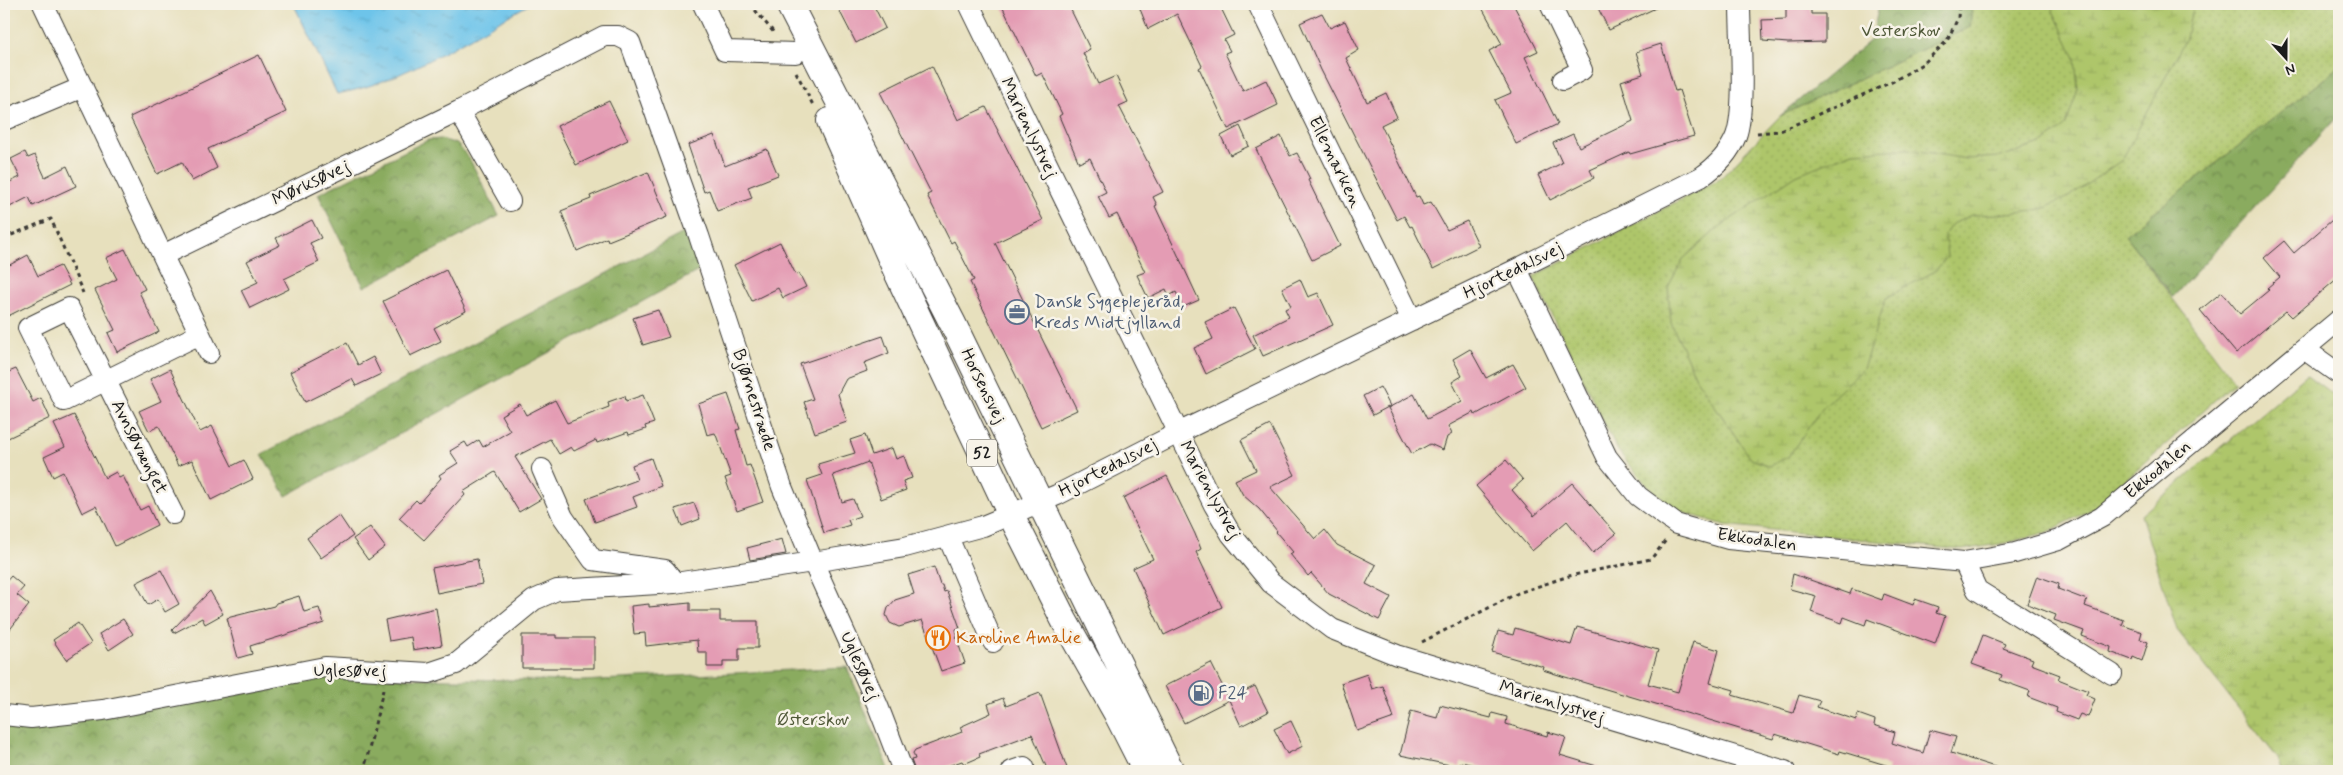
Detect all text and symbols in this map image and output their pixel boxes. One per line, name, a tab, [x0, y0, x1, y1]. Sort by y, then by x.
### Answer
park label: Vesterskov	[1861, 19, 1941, 43]
north arrow	[2260, 32, 2310, 82]
text: N	[2283, 59, 2298, 79]
street label: Marienlystvej	[994, 74, 1064, 182]
street label: Ellemarken	[1303, 112, 1367, 212]
street label: Mørksøvej	[268, 154, 354, 212]
street label: Hjortedalsvej	[1459, 237, 1567, 305]
place label: Dansk Sygeplejeråd, Kreds Midtjylland	[1034, 290, 1184, 335]
office icon: Dansk Sygeplejeråd, Kreds Midtjylland	[1004, 299, 1030, 325]
street label: Horsensvej	[954, 344, 1012, 428]
street label: Bjørnestræde	[726, 346, 782, 454]
street label: Avnsøvænget	[103, 396, 173, 499]
street label: Hjortedalsvej	[1055, 433, 1161, 503]
street label: Ekkodalen	[2120, 435, 2196, 505]
street label: Marienlystvej	[1173, 436, 1247, 544]
road number: 52	[967, 439, 997, 466]
street label: Ekkodalen	[1716, 523, 1798, 557]
restaurant icon: Karoline Amalie	[925, 625, 951, 651]
place label: Karoline Amalie	[956, 626, 1082, 650]
street label: Uglesøvej	[834, 628, 886, 704]
street label: Uglesøvej	[313, 659, 387, 683]
street label: Marienlystvej	[1496, 675, 1608, 729]
fuel station icon: F24	[1188, 680, 1214, 706]
place label: F24	[1218, 681, 1247, 705]
park label: Østerskov	[777, 708, 849, 732]

